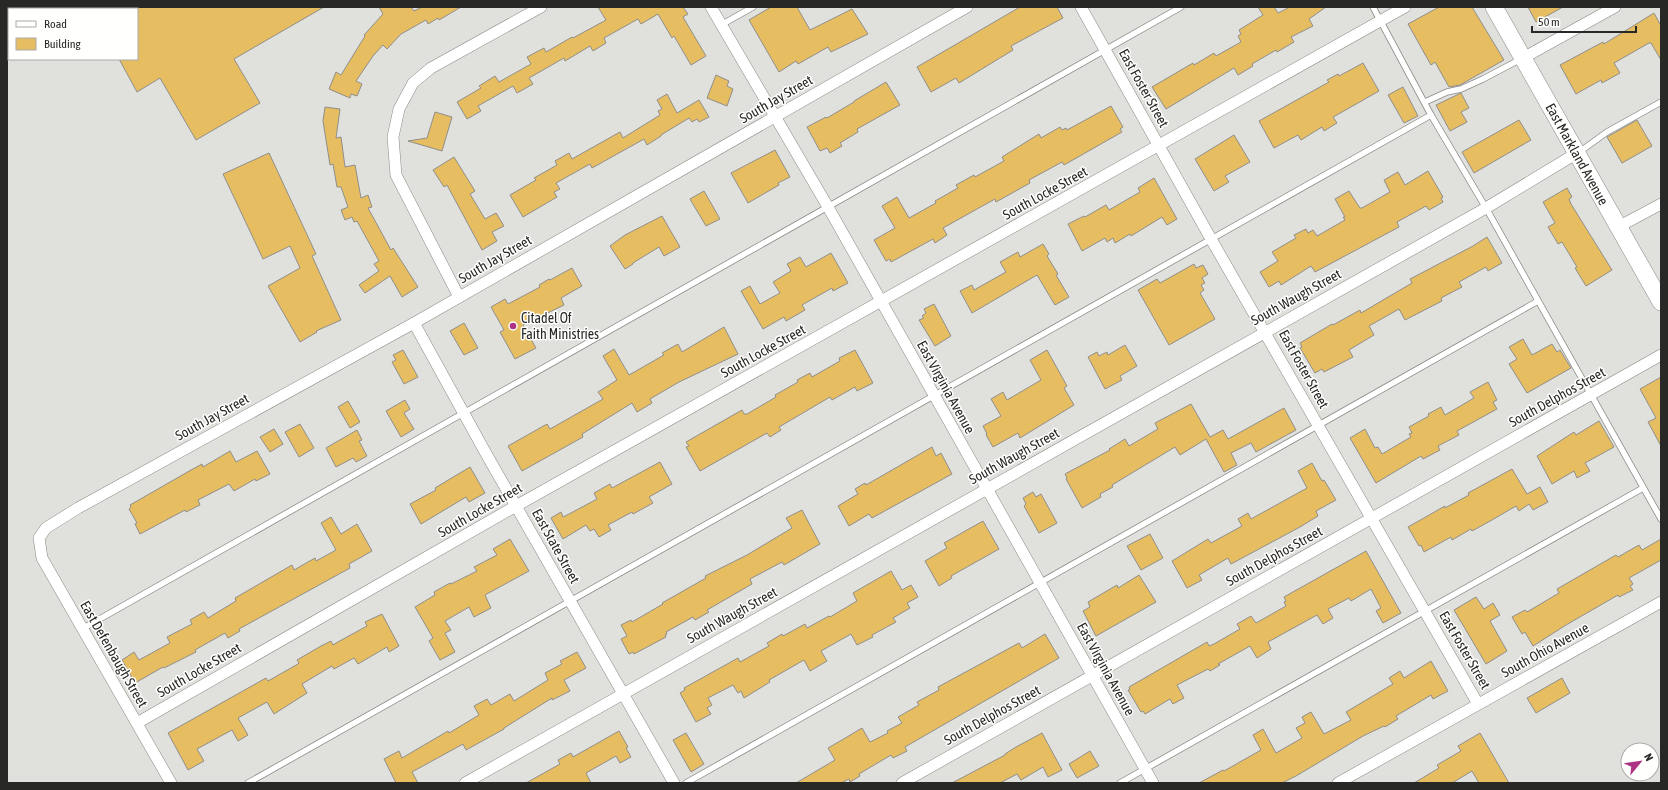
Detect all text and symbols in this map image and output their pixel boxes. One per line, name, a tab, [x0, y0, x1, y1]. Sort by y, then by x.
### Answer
legend	[8, 8, 138, 60]
scale bar	[1532, 8, 1636, 34]
text: 50 m	[1538, 15, 1560, 29]
text: Road	[44, 17, 67, 31]
text: Building	[44, 37, 82, 51]
street label: East Foster Street	[1116, 46, 1172, 130]
street label: South Jay Street	[737, 72, 815, 126]
street label: East Markland Avenue	[1542, 100, 1612, 208]
street label: South Locke Street	[1000, 163, 1090, 223]
street label: South Jay Street	[456, 232, 534, 286]
street label: South Waugh Street	[1248, 266, 1344, 328]
place label: Citadel Of Faith Ministries	[521, 310, 599, 342]
marker: Citadel Of Faith Ministries	[508, 321, 518, 331]
street label: South Locke Street	[718, 321, 808, 381]
street label: East Foster Street	[1276, 327, 1332, 411]
street label: East Virginia Avenue	[914, 338, 978, 436]
street label: South Delphos Street	[1506, 364, 1608, 430]
street label: South Jay Street	[173, 390, 251, 444]
street label: South Waugh Street	[966, 425, 1062, 487]
street label: South Locke Street	[435, 480, 525, 540]
street label: East State Street	[529, 506, 583, 586]
street label: South Delphos Street	[1223, 523, 1325, 589]
street label: South Waugh Street	[684, 584, 780, 646]
street label: East Defenbaugh Street	[77, 598, 151, 710]
street label: East Foster Street	[1436, 608, 1494, 692]
street label: South Ohio Avenue	[1499, 619, 1591, 681]
street label: East Virginia Avenue	[1074, 620, 1138, 718]
street label: South Locke Street	[154, 640, 244, 700]
street label: South Delphos Street	[941, 682, 1043, 748]
north arrow	[1620, 742, 1660, 782]
text: N	[1642, 751, 1656, 763]

